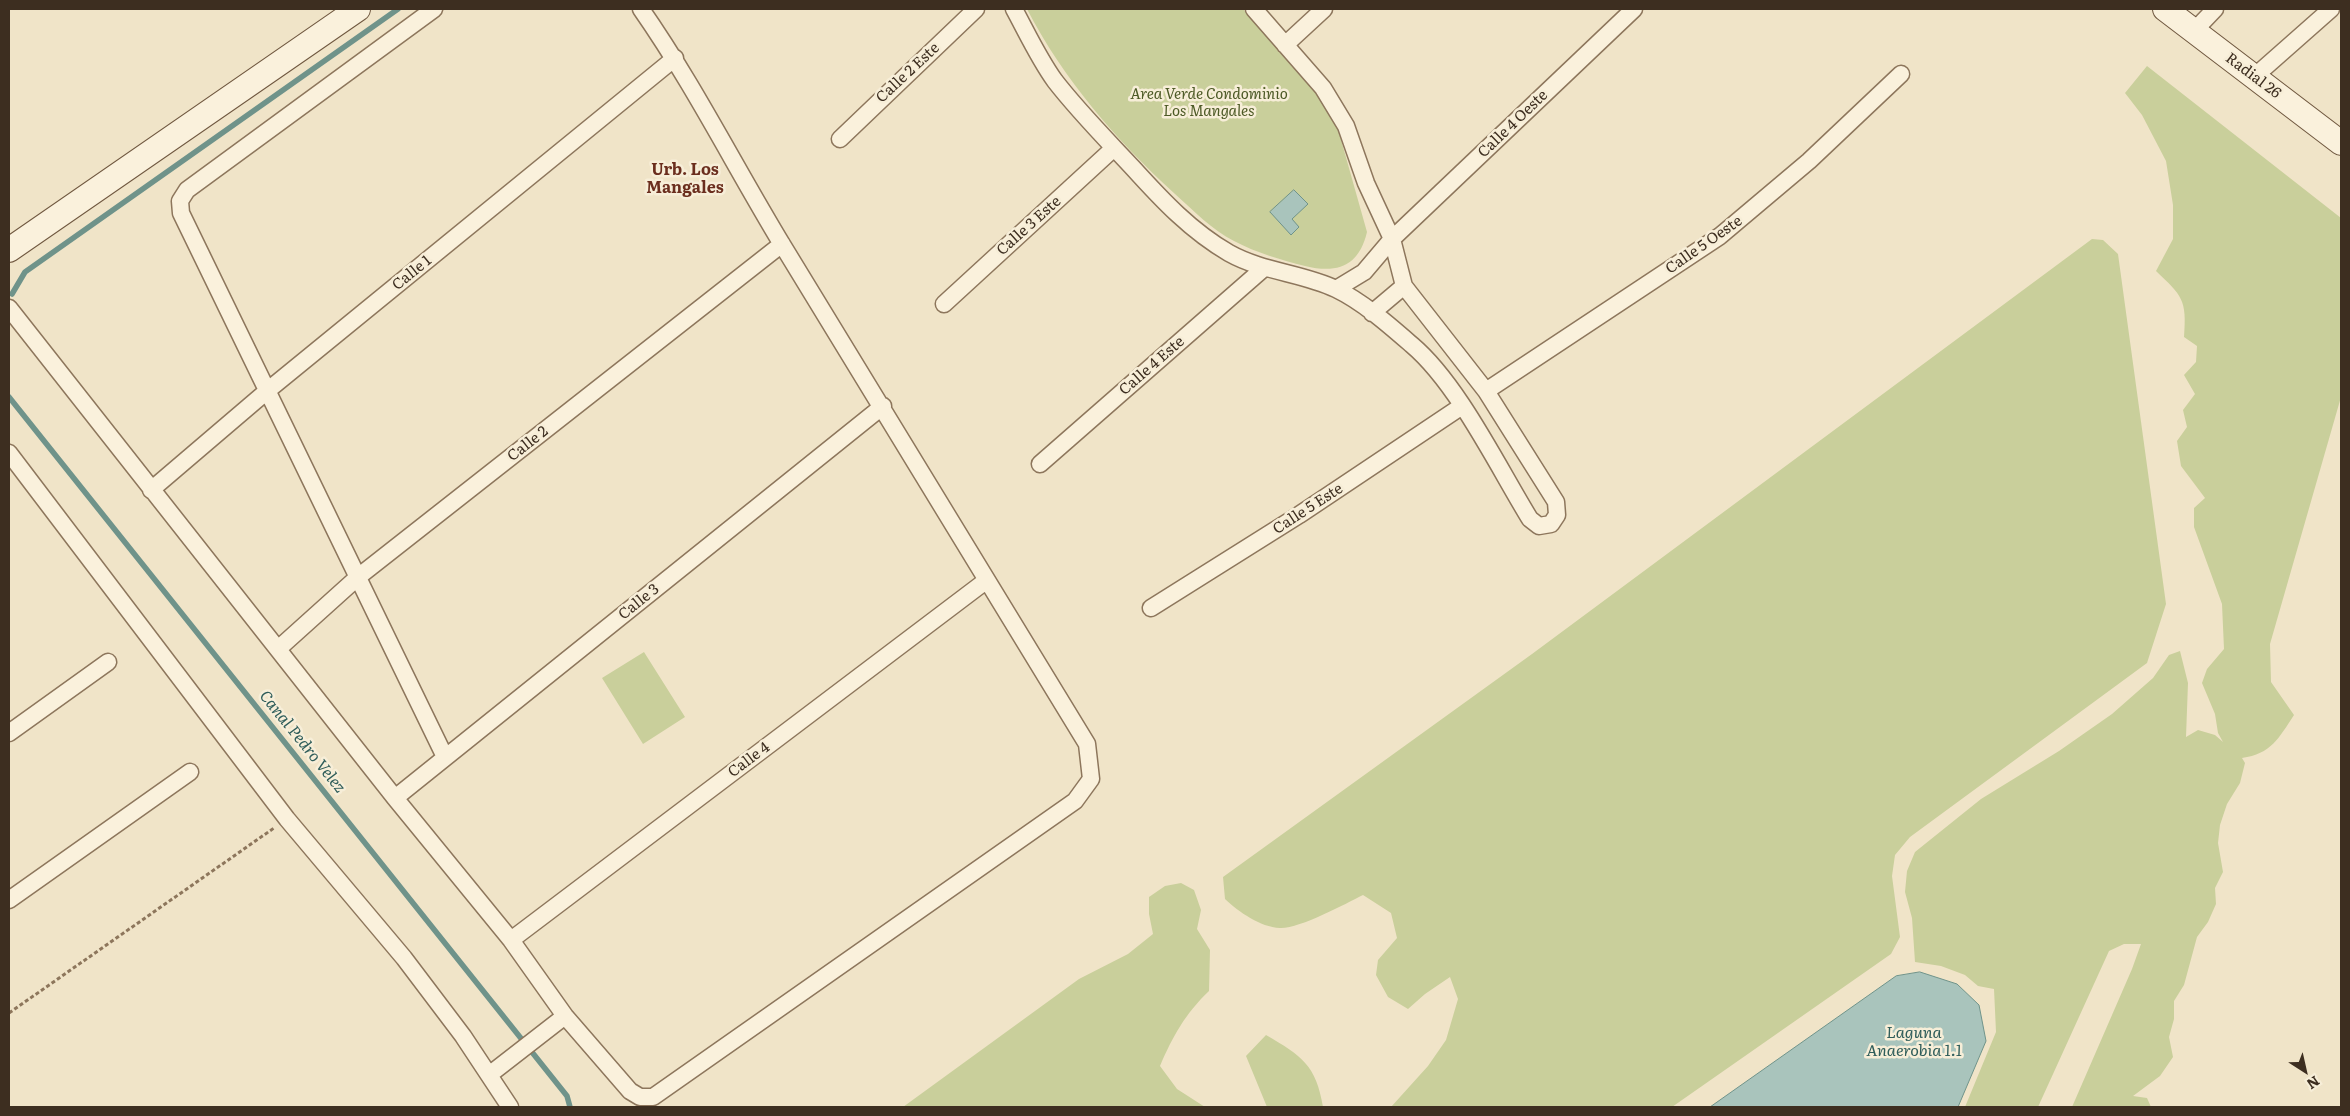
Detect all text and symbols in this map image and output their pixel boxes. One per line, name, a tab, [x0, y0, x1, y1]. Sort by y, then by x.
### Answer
street label: Calle 2 Este	[873, 39, 943, 107]
street label: Radial 26	[2222, 49, 2284, 103]
park label: Area Verde Condominio Los Mangales	[1130, 86, 1288, 121]
street label: Calle 4 Oeste	[1474, 86, 1552, 162]
district label: Urb. Los Mangales	[646, 160, 724, 198]
street label: Calle 3 Este	[993, 192, 1065, 260]
street label: Calle 5 Oeste	[1662, 212, 1746, 278]
street label: Calle 1	[389, 252, 435, 294]
street label: Calle 4 Este	[1116, 333, 1188, 399]
street label: Calle 2	[504, 423, 552, 465]
street label: Calle 5 Este	[1270, 480, 1346, 538]
street label: Calle 3	[615, 580, 663, 624]
water label: Canal Pedro Velez	[255, 687, 349, 797]
street label: Calle 4	[725, 739, 773, 781]
water label: Laguna Anaerobia 1.1	[1866, 1023, 1962, 1061]
north arrow	[2280, 1046, 2330, 1096]
text: N	[2303, 1072, 2324, 1095]

